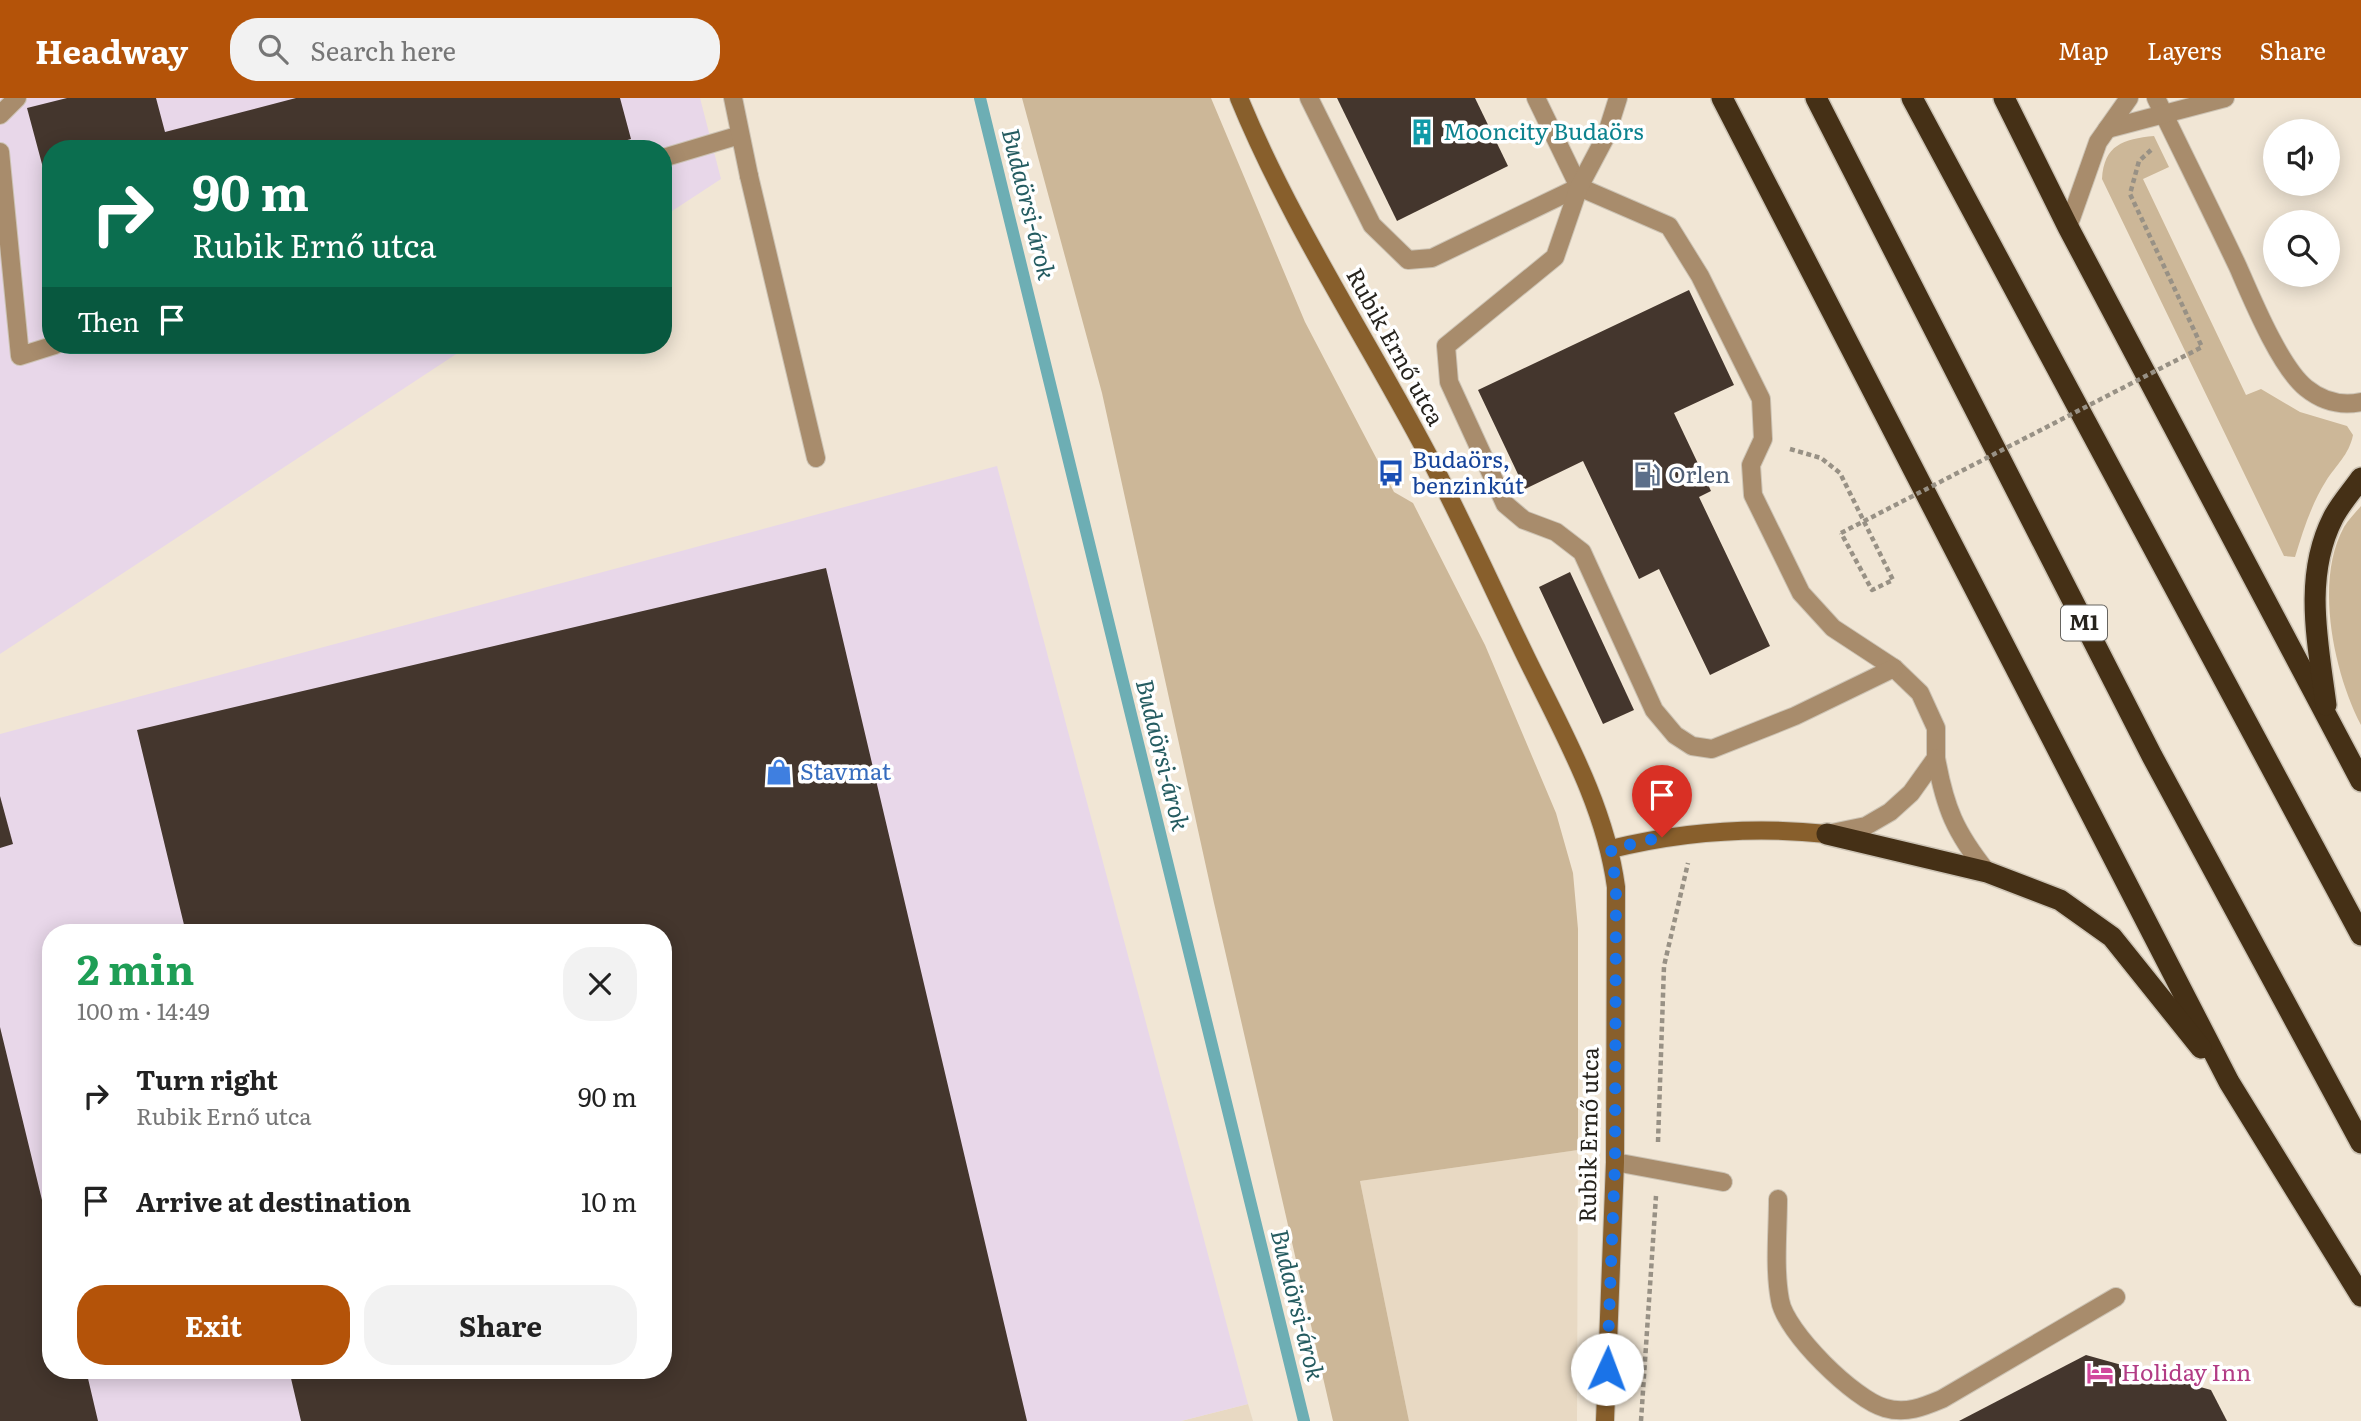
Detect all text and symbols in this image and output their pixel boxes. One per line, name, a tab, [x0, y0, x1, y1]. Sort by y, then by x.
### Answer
search box	[230, 18, 720, 81]
text: Headway	[35, 25, 188, 74]
icon: search	[254, 30, 292, 68]
text: Search here	[310, 30, 456, 69]
text: Map	[2058, 32, 2109, 67]
text: Layers	[2147, 32, 2221, 67]
text: Share	[2259, 32, 2326, 67]
place label: Mooncity Budaörs	[1443, 113, 1644, 147]
building icon: Mooncity Budaörs	[1407, 117, 1437, 147]
map controls	[2263, 119, 2340, 287]
button: sound	[2263, 119, 2340, 196]
water label: Budaörsi-árok	[995, 124, 1066, 284]
text: 90 m	[192, 153, 309, 226]
icon: right	[77, 168, 168, 259]
button: search	[2263, 210, 2340, 287]
text: Rubik Ernő utca	[192, 220, 436, 268]
street label: Rubik Ernő utca	[1339, 261, 1454, 432]
text: Then	[77, 301, 139, 340]
icon: arrive	[153, 301, 191, 339]
place label: Budaörs, benzinkút	[1412, 441, 1525, 501]
place label: Orlen	[1668, 456, 1730, 490]
bus stop icon: Budaörs, benzinkút	[1376, 458, 1406, 488]
fuel station icon: Orlen	[1632, 460, 1662, 490]
road number: M1	[2061, 606, 2107, 640]
water label: Budaörsi-árok	[1129, 675, 1200, 835]
place label: Stavmat	[800, 753, 892, 787]
shop icon: Stavmat	[764, 757, 794, 787]
pin	[1632, 765, 1692, 837]
icon: arrive	[1643, 776, 1681, 814]
text: 2 min	[77, 936, 194, 998]
button: close	[563, 947, 637, 1021]
text: 100 m · 14:49	[77, 993, 210, 1027]
street label: Rubik Ernő utca	[1568, 1046, 1606, 1223]
text: Turn right	[136, 1059, 278, 1098]
text: 90 m	[578, 1076, 637, 1115]
icon: right	[77, 1077, 115, 1115]
text: Rubik Ernő utca	[136, 1098, 312, 1132]
text: Arrive at destination	[136, 1181, 411, 1220]
text: 10 m	[581, 1181, 637, 1220]
icon: arrive	[77, 1182, 115, 1220]
water label: Budaörsi-árok	[1264, 1225, 1335, 1385]
button: Exit	[77, 1285, 350, 1365]
button: Share	[364, 1285, 637, 1365]
position arrow	[1570, 1332, 1644, 1406]
place label: Holiday Inn	[2121, 1354, 2251, 1388]
hotel icon: Holiday Inn	[2085, 1358, 2115, 1388]

